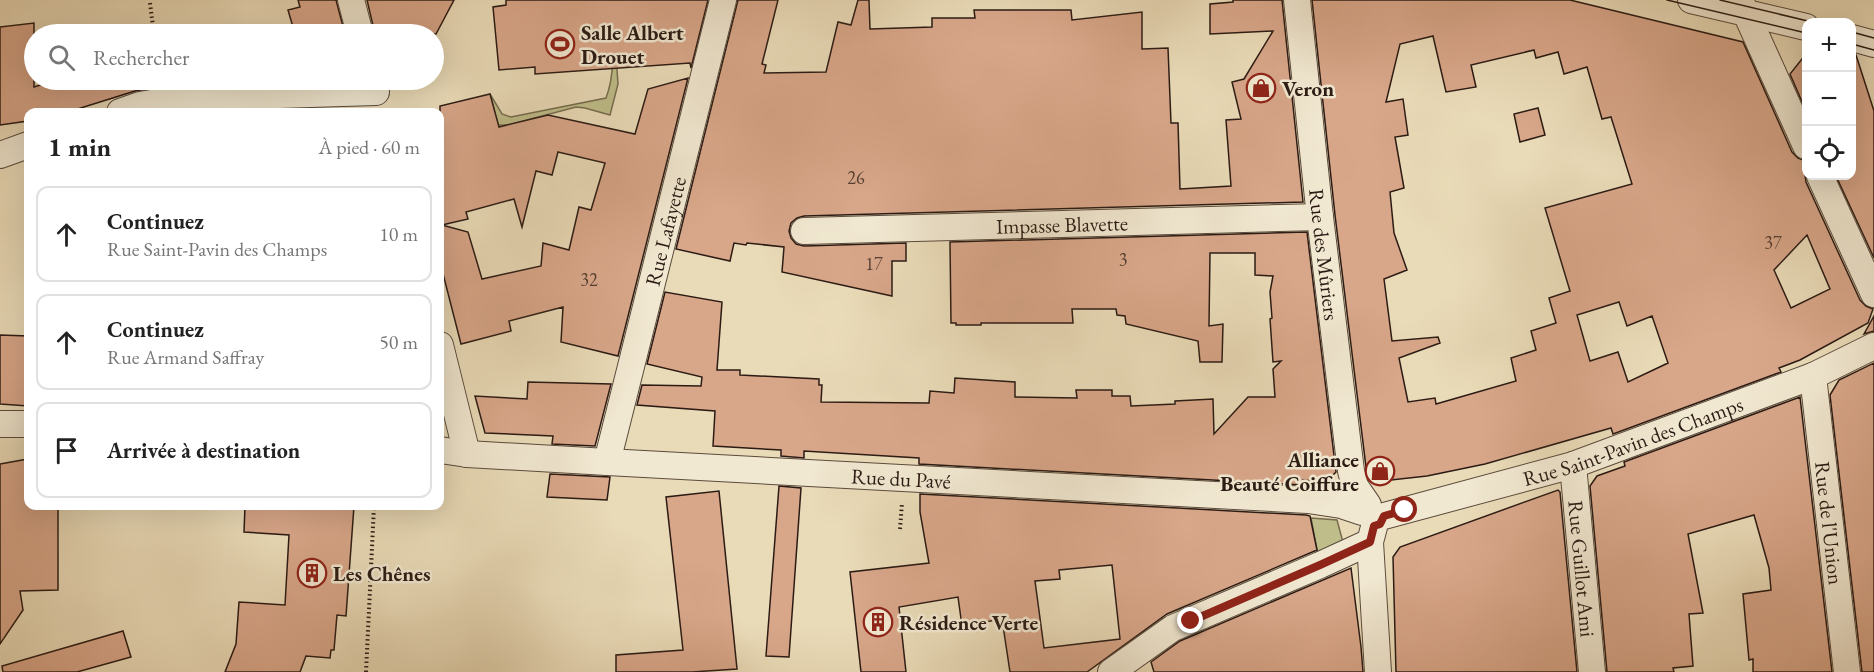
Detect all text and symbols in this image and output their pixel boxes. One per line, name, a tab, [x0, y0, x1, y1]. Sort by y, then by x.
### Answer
map controls	[1802, 18, 1856, 180]
button: +	[1802, 18, 1856, 72]
place label: Salle Albert Drouet	[581, 19, 684, 70]
search box	[24, 24, 444, 90]
sports icon: Salle Albert Drouet	[544, 28, 576, 60]
icon: search	[45, 41, 78, 74]
text: Rechercher	[93, 43, 189, 72]
shop icon: Veron	[1245, 72, 1277, 104]
button: −	[1802, 72, 1856, 126]
place label: Veron	[1282, 75, 1334, 102]
button: locate	[1802, 126, 1856, 180]
text: 1 min	[48, 130, 111, 164]
text: À pied · 60 m	[318, 134, 420, 160]
house number: 26	[847, 166, 865, 189]
street label: Rue Lafayette	[638, 174, 692, 289]
street label: Rue des Mûriers	[1304, 187, 1346, 322]
text: Continuez	[107, 207, 204, 236]
street label: Impasse Blavette	[996, 209, 1128, 239]
icon: ahead	[50, 218, 83, 251]
text: 10 m	[379, 221, 418, 247]
house number: 37	[1764, 231, 1782, 254]
text: Rue Saint-Pavin des Champs	[107, 236, 327, 262]
house number: 3	[1119, 248, 1127, 271]
house number: 17	[865, 252, 883, 275]
house number: 32	[580, 268, 598, 291]
text: Continuez	[107, 315, 204, 344]
icon: ahead	[50, 326, 83, 359]
text: 50 m	[379, 329, 418, 355]
text: Rue Armand Saffray	[107, 344, 264, 370]
street label: Rue Saint-Pavin des Champs	[1520, 390, 1747, 491]
icon: arrive	[50, 434, 83, 467]
text: Arrivée à destination	[107, 436, 300, 465]
place label: Alliance Beauté Coiffure	[1220, 446, 1359, 497]
shop icon: Alliance Beauté Coiffure	[1364, 455, 1396, 487]
street label: Rue de l'Union	[1809, 460, 1850, 586]
street label: Rue du Pavé	[850, 462, 952, 494]
route start	[1391, 496, 1417, 522]
street label: Rue Guillot Ami	[1563, 499, 1602, 638]
building icon: Les Chênes	[296, 557, 328, 589]
place label: Les Chênes	[333, 560, 431, 587]
building icon: Résidence Verte	[862, 606, 894, 638]
route end	[1177, 607, 1203, 633]
place label: Résidence Verte	[899, 609, 1038, 636]

